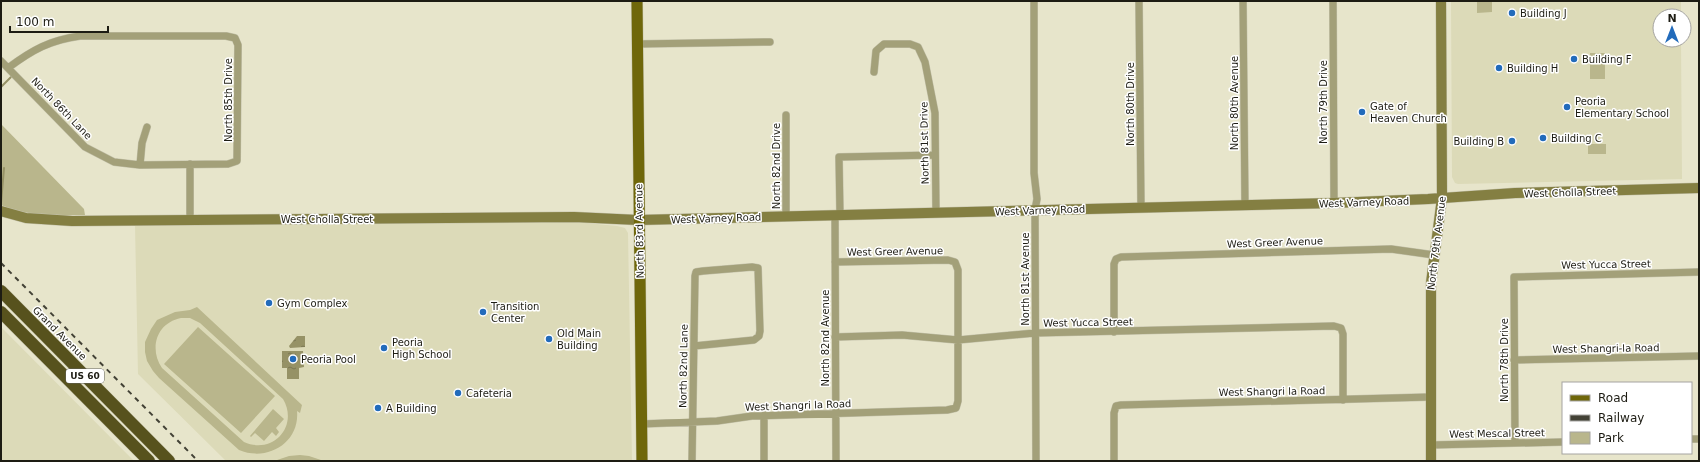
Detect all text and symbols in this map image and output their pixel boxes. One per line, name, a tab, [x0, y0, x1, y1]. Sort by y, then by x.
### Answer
scale bar	[10, 8, 108, 34]
marker: Building J	[1507, 8, 1517, 18]
place label: Building J	[1520, 8, 1567, 19]
north arrow	[1652, 8, 1692, 48]
text: N	[1667, 12, 1677, 25]
text: 100 m	[16, 15, 54, 29]
marker: Building F	[1569, 54, 1579, 64]
place label: Building F	[1582, 54, 1632, 65]
street label: North 80th Avenue	[1229, 56, 1240, 150]
street label: North 85th Drive	[223, 58, 234, 142]
street label: North 79th Drive	[1318, 60, 1329, 144]
street label: North 80th Drive	[1125, 62, 1136, 146]
marker: Building H	[1494, 63, 1504, 73]
place label: Building H	[1507, 63, 1558, 74]
street label: North 86th Lane	[29, 75, 94, 141]
place label: Peoria Elementary School	[1575, 96, 1669, 119]
street label: North 81st Drive	[918, 101, 931, 185]
place label: Gate of Heaven Church	[1370, 101, 1447, 124]
marker: Peoria Elementary School	[1562, 102, 1572, 112]
marker: Gate of Heaven Church	[1357, 107, 1367, 117]
street label: North 82nd Drive	[771, 123, 782, 209]
marker: Building C	[1538, 133, 1548, 143]
place label: Building C	[1551, 133, 1602, 144]
place label: Building B	[1453, 136, 1504, 147]
marker: Building B	[1507, 136, 1517, 146]
street label: North 83rd Avenue	[633, 184, 646, 278]
street label: West Cholla Street	[1524, 185, 1616, 200]
street label: West Varney Road	[1319, 195, 1409, 210]
street label: North 79th Avenue	[1425, 196, 1448, 291]
street label: West Varney Road	[995, 203, 1085, 218]
street label: West Varney Road	[671, 211, 761, 226]
street label: West Cholla Street	[281, 214, 373, 225]
street label: North 81st Avenue	[1020, 232, 1031, 326]
street label: West Greer Avenue	[1227, 235, 1323, 250]
street label: West Greer Avenue	[847, 245, 943, 258]
street label: West Yucca Street	[1561, 258, 1651, 271]
street label: North 82nd Avenue	[820, 290, 831, 386]
marker: Gym Complex	[264, 298, 274, 308]
place label: Gym Complex	[277, 298, 348, 309]
place label: Transition Center	[490, 301, 539, 324]
street label: Grand Avenue	[31, 304, 89, 362]
marker: Transition Center	[478, 307, 488, 317]
street label: West Yucca Street	[1043, 316, 1133, 329]
street label: North 78th Drive	[1499, 318, 1510, 402]
street label: North 82nd Lane	[677, 324, 690, 408]
place label: Old Main Building	[557, 328, 601, 351]
marker: Old Main Building	[544, 334, 554, 344]
place label: Peoria High School	[392, 337, 451, 360]
street label: West Shangri-la Road	[1552, 342, 1660, 355]
marker: Peoria High School	[379, 343, 389, 353]
marker: Peoria Pool	[288, 354, 298, 364]
place label: Peoria Pool	[301, 354, 356, 365]
road number: US 60	[66, 369, 104, 383]
legend	[1562, 382, 1692, 454]
street label: West Shangri la Road	[1219, 385, 1325, 398]
marker: Cafeteria	[453, 388, 463, 398]
place label: Cafeteria	[466, 388, 512, 399]
text: Road	[1598, 391, 1628, 405]
street label: West Shangri la Road	[745, 398, 851, 413]
marker: A Building	[373, 403, 383, 413]
place label: A Building	[386, 403, 437, 414]
text: Railway	[1598, 411, 1644, 425]
street label: West Mescal Street	[1449, 427, 1545, 440]
text: Park	[1598, 431, 1624, 445]

